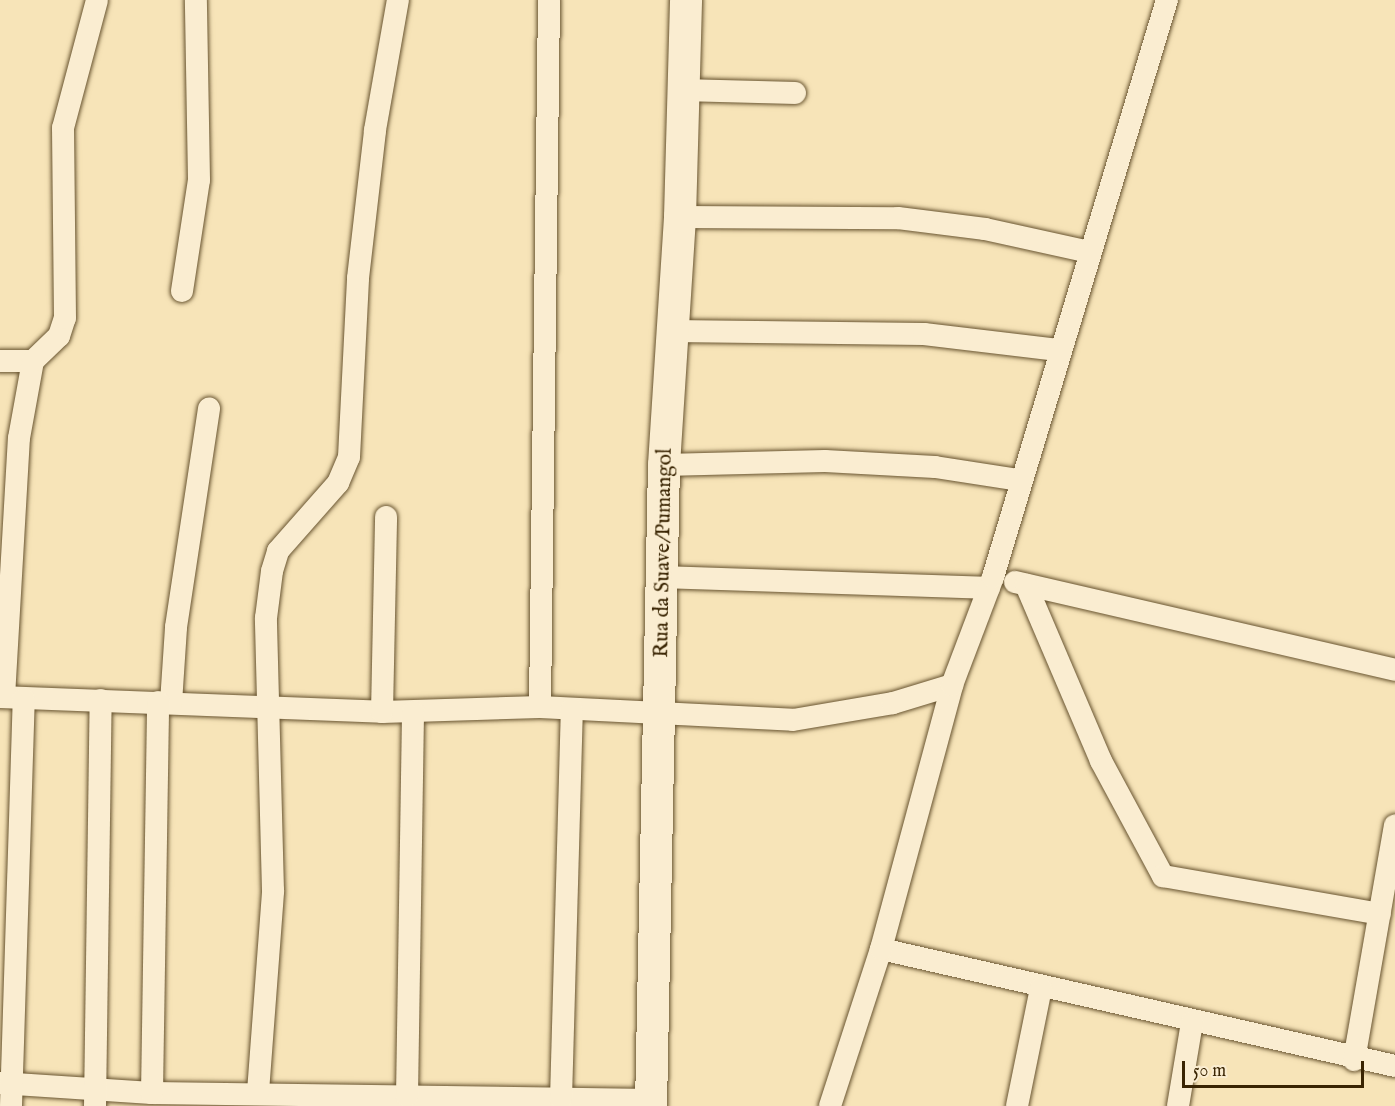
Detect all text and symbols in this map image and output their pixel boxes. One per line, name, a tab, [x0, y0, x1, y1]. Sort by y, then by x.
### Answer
street label: Rua da Suave/Pumangol	[650, 448, 678, 658]
scale bar	[1185, 1049, 1366, 1087]
text: 50 m	[1193, 1060, 1226, 1083]

